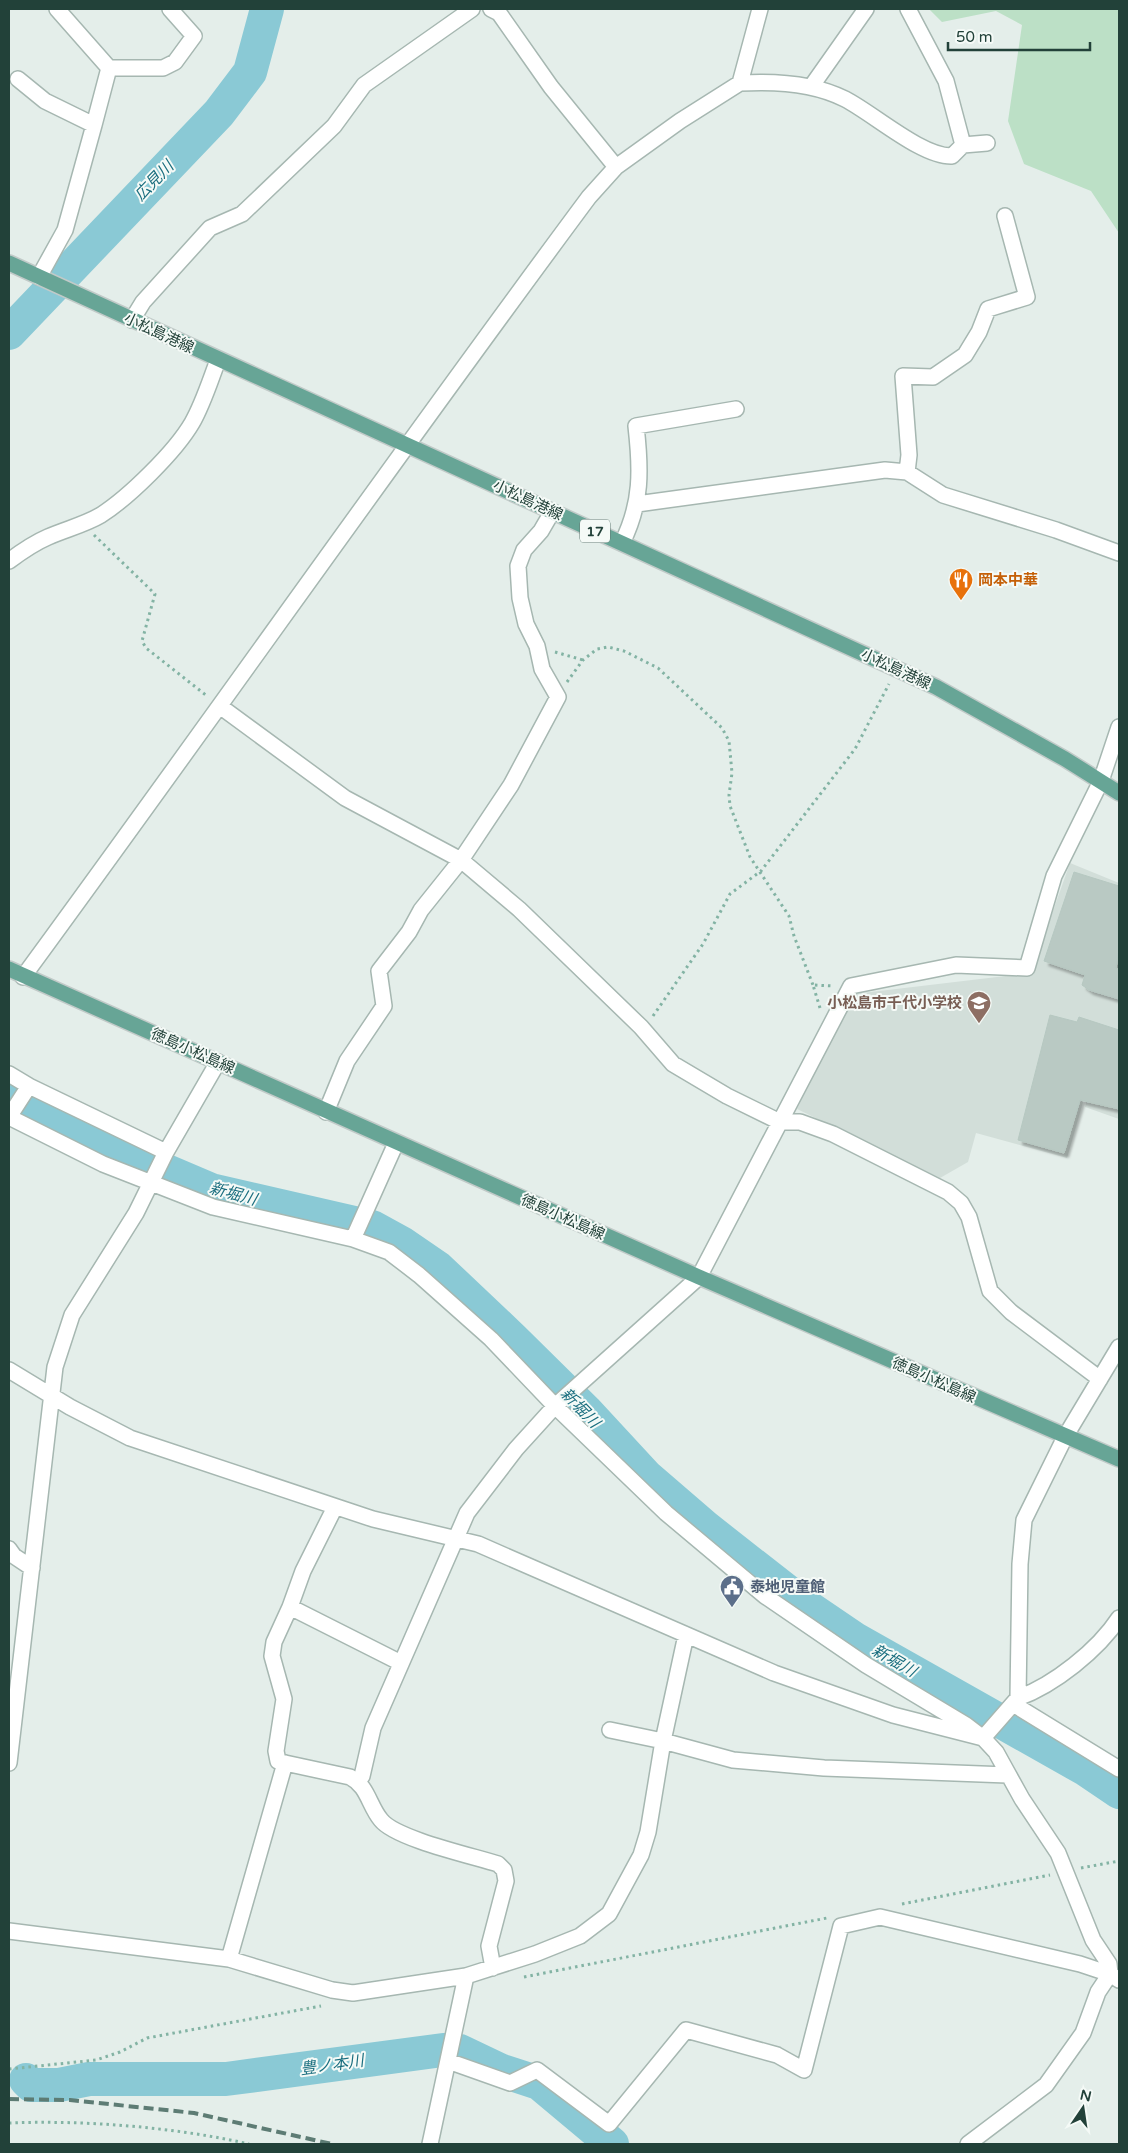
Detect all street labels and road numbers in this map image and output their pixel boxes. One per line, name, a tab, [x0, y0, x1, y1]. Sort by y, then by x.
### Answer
street label: 小松島港線	[121, 309, 197, 357]
street label: 小松島港線	[490, 476, 566, 524]
road number: 17	[580, 520, 610, 542]
street label: 小松島港線	[858, 645, 934, 693]
street label: 徳島小松島線	[148, 1024, 238, 1078]
street label: 徳島小松島線	[518, 1190, 608, 1244]
street label: 徳島小松島線	[889, 1353, 979, 1407]

